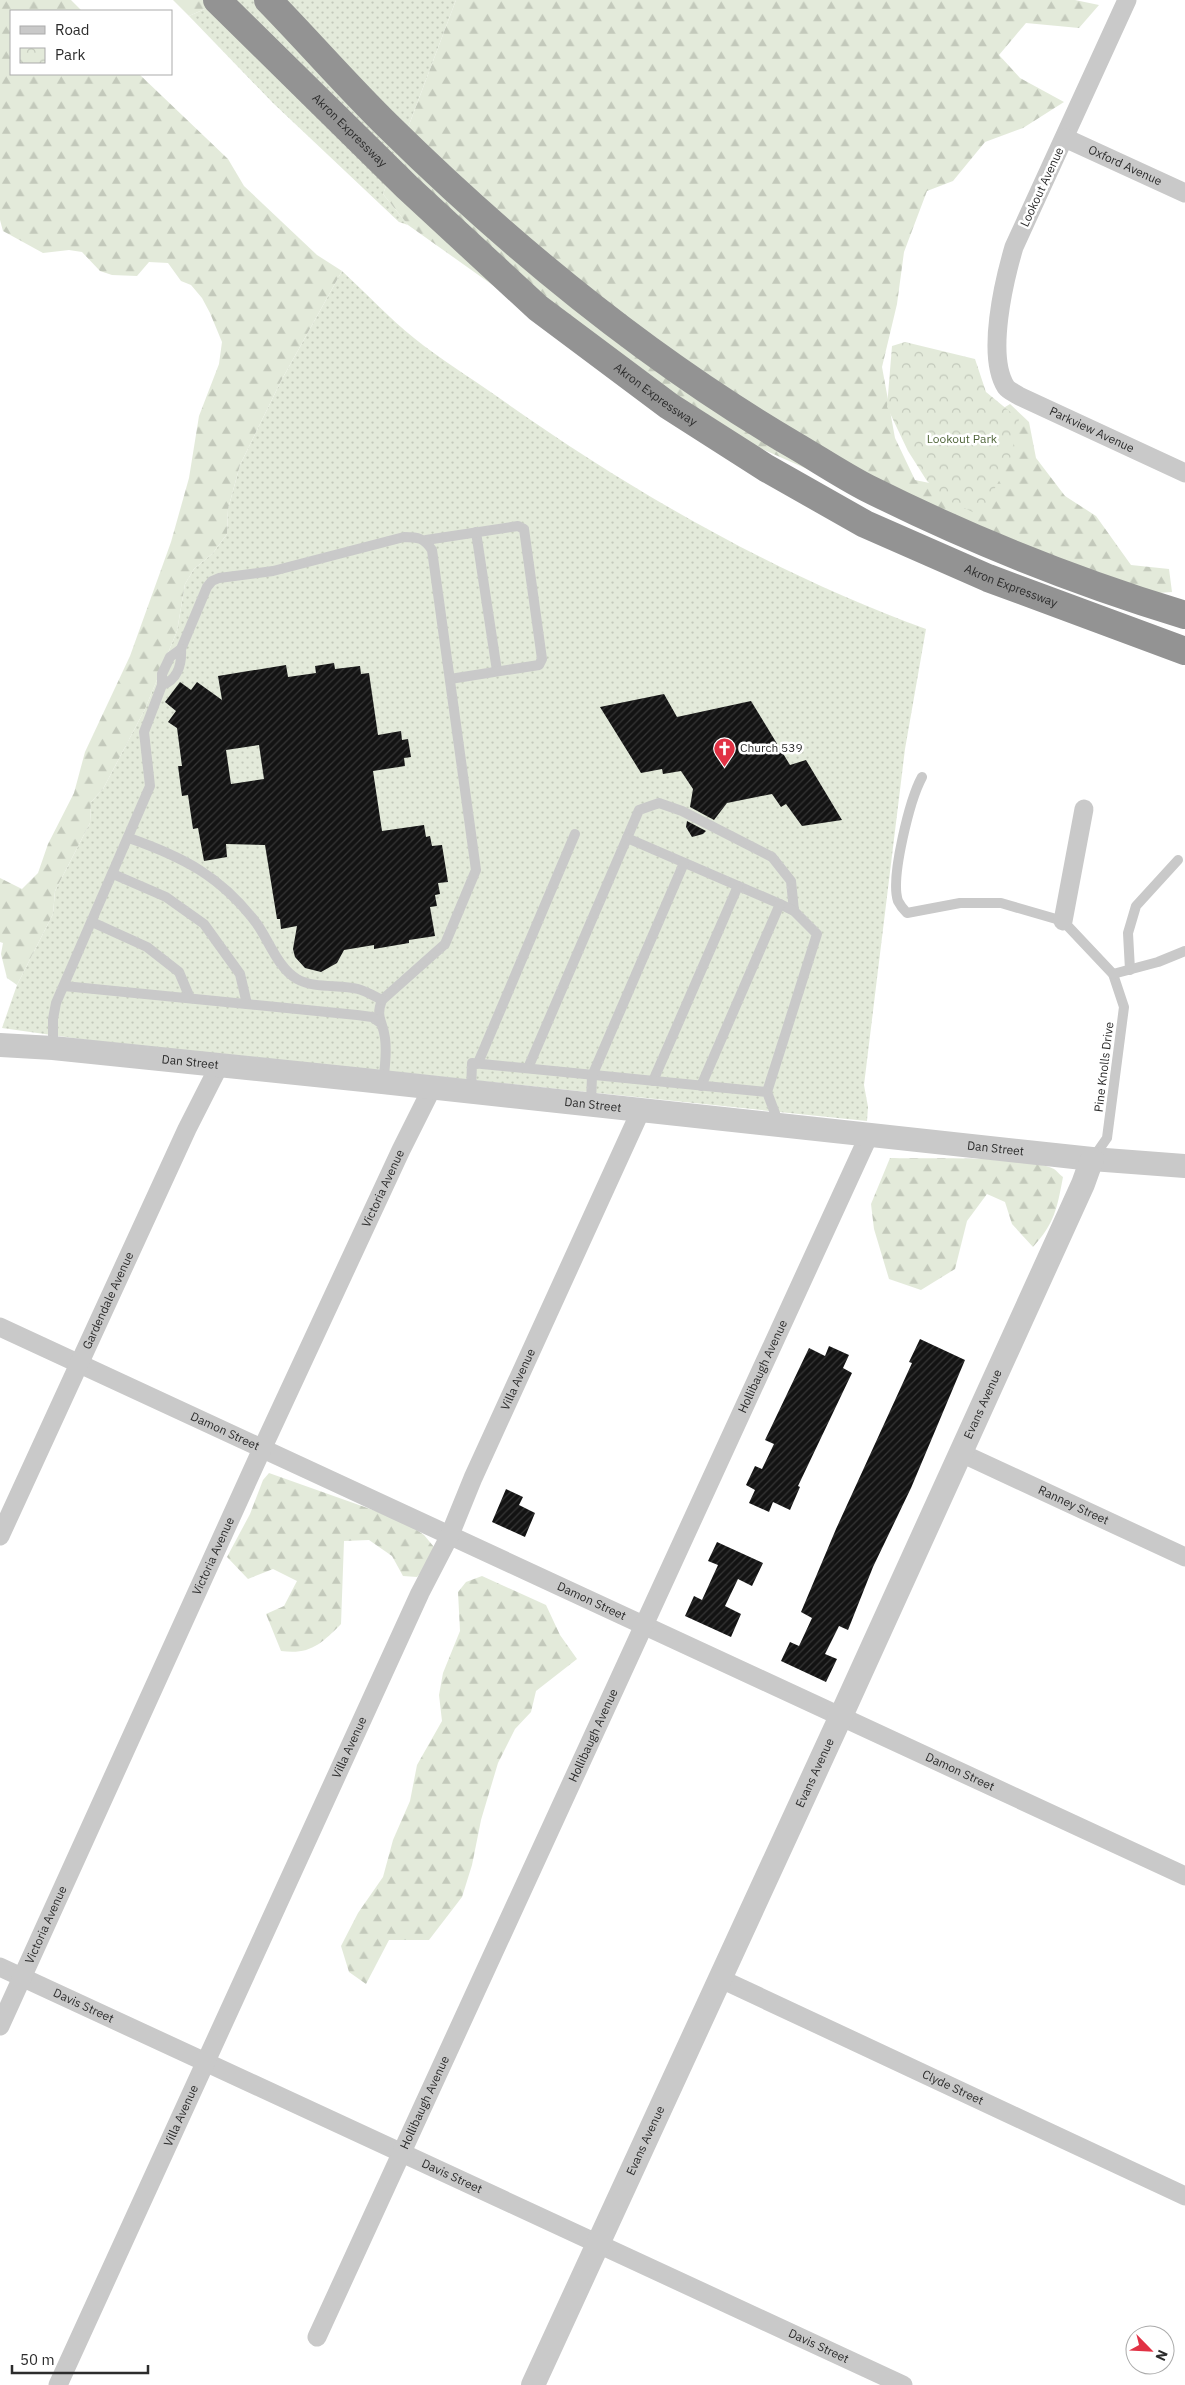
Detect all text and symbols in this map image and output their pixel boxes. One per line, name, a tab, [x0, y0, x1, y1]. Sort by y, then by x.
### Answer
legend	[10, 10, 172, 75]
text: Road	[55, 20, 90, 39]
text: Park	[55, 45, 85, 64]
street label: Akron Expressway	[309, 90, 390, 170]
street label: Oxford Avenue	[1086, 142, 1165, 189]
street label: Lookout Avenue	[1017, 144, 1067, 229]
street label: Akron Expressway	[611, 360, 700, 429]
street label: Parkview Avenue	[1047, 403, 1137, 456]
park label: Lookout Park	[927, 431, 998, 446]
street label: Akron Expressway	[962, 561, 1060, 610]
church icon: Church 539	[712, 736, 736, 767]
place label: Church 539	[740, 740, 803, 755]
street label: Pine Knolls Drive	[1091, 1021, 1117, 1113]
street label: Dan Street	[161, 1051, 219, 1072]
street label: Dan Street	[564, 1094, 622, 1115]
street label: Dan Street	[966, 1138, 1025, 1159]
street label: Victoria Avenue	[358, 1147, 407, 1230]
street label: Gardendale Avenue	[79, 1249, 137, 1352]
street label: Hollibaugh Avenue	[734, 1317, 790, 1415]
street label: Villa Avenue	[497, 1346, 538, 1412]
street label: Evans Avenue	[960, 1366, 1005, 1441]
street label: Damon Street	[188, 1408, 262, 1453]
street label: Ranney Street	[1036, 1482, 1111, 1528]
street label: Victoria Avenue	[189, 1514, 237, 1597]
street label: Damon Street	[555, 1578, 629, 1623]
street label: Hollibaugh Avenue	[565, 1686, 621, 1784]
street label: Villa Avenue	[328, 1714, 370, 1780]
street label: Evans Avenue	[792, 1735, 837, 1810]
street label: Damon Street	[923, 1749, 997, 1794]
street label: Victoria Avenue	[21, 1883, 70, 1966]
street label: Davis Street	[51, 1985, 116, 2026]
street label: Hollibaugh Avenue	[396, 2053, 452, 2151]
street label: Clyde Street	[920, 2066, 986, 2108]
street label: Villa Avenue	[160, 2082, 201, 2149]
street label: Evans Avenue	[623, 2103, 668, 2178]
street label: Davis Street	[420, 2155, 485, 2196]
street label: Davis Street	[786, 2325, 851, 2366]
north arrow	[1125, 2325, 1175, 2375]
scale bar	[12, 2342, 149, 2374]
text: N	[1152, 2347, 1172, 2364]
text: 50 m	[20, 2350, 55, 2369]

